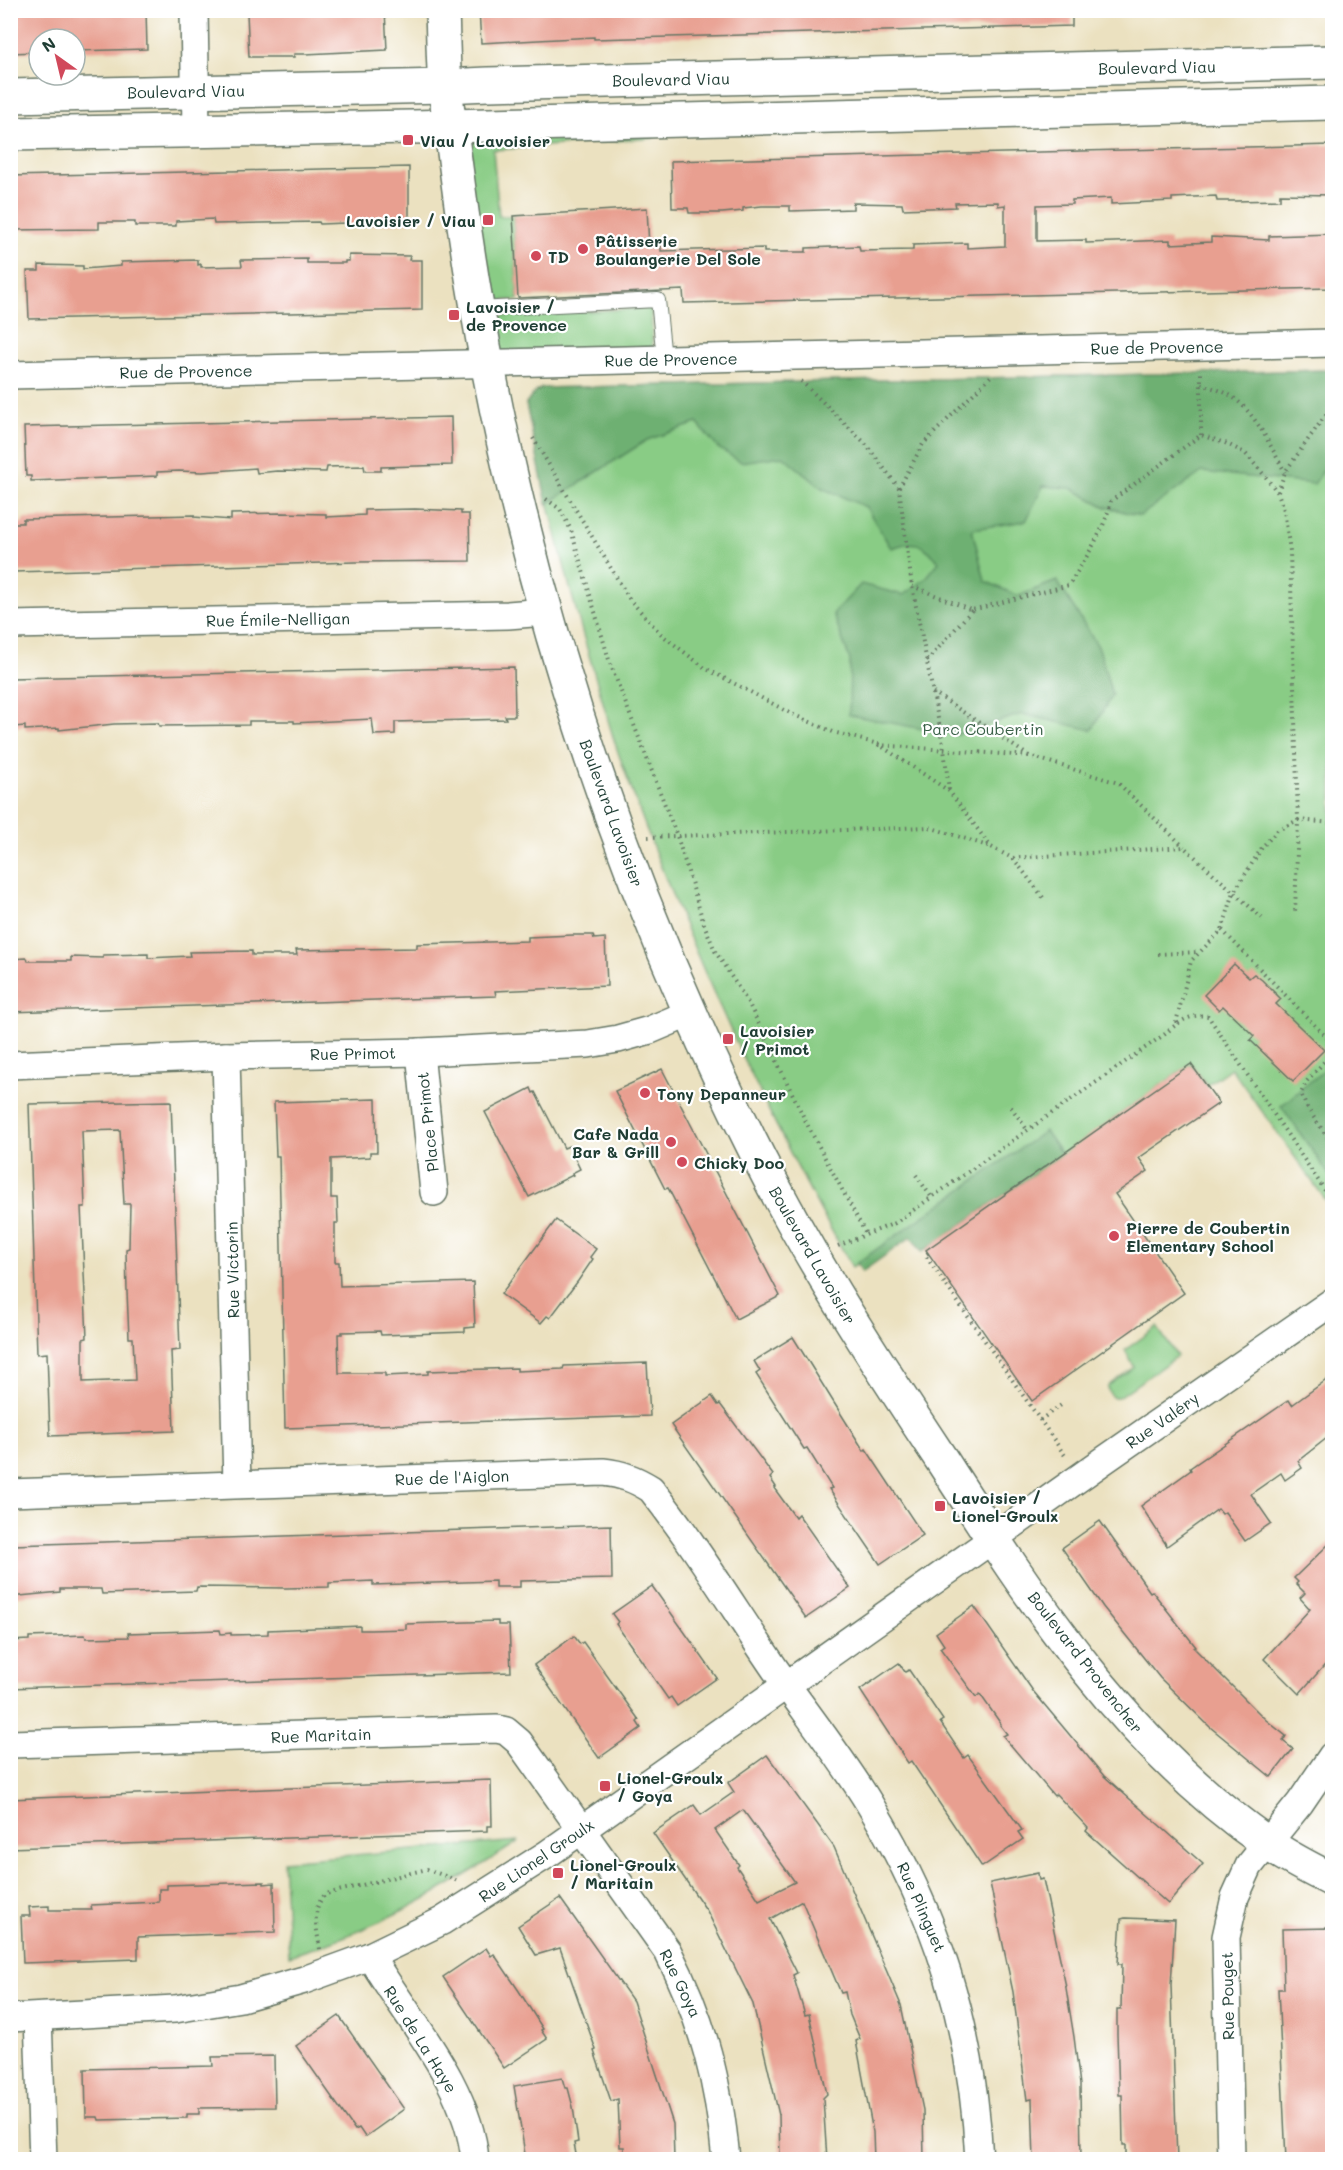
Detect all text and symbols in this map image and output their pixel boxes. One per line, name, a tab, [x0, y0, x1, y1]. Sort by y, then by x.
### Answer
north arrow	[27, 27, 87, 87]
text: N	[37, 32, 59, 56]
street label: Boulevard Viau	[1098, 55, 1216, 79]
street label: Boulevard Viau	[612, 67, 730, 91]
street label: Boulevard Viau	[127, 79, 245, 103]
place label: Viau / Lavoisier	[420, 130, 550, 151]
marker: Viau / Lavoisier	[401, 133, 415, 147]
place label: Lavoisier / Viau	[346, 210, 476, 231]
marker: Lavoisier / Viau	[481, 213, 495, 227]
place label: Pâtisserie Boulangerie Del Sole	[595, 230, 761, 269]
marker: Pâtisserie Boulangerie Del Sole	[576, 242, 590, 256]
place label: TD	[548, 246, 569, 267]
marker: TD	[529, 249, 543, 263]
place label: Lavoisier / de Provence	[466, 296, 567, 335]
marker: Lavoisier / de Provence	[447, 308, 461, 322]
street label: Rue de Provence	[1090, 335, 1224, 359]
street label: Rue de Provence	[604, 347, 738, 371]
street label: Rue de Provence	[119, 359, 253, 383]
street label: Rue Émile-Nelligan	[206, 607, 350, 631]
park label: Parc Coubertin	[923, 718, 1043, 739]
street label: Boulevard Lavoisier	[576, 736, 648, 890]
place label: Lavoisier / Primot	[740, 1020, 814, 1059]
marker: Lavoisier / Primot	[721, 1032, 735, 1046]
street label: Rue Primot	[310, 1042, 396, 1064]
street label: Place Primot	[411, 1071, 443, 1173]
place label: Tony Depanneur	[657, 1083, 786, 1104]
marker: Tony Depanneur	[638, 1086, 652, 1100]
place label: Cafe Nada Bar & Grill	[572, 1123, 659, 1162]
marker: Cafe Nada Bar & Grill	[664, 1135, 678, 1149]
place label: Chicky Doo	[694, 1152, 784, 1173]
marker: Chicky Doo	[675, 1155, 689, 1169]
street label: Boulevard Lavoisier	[765, 1182, 861, 1328]
place label: Pierre de Coubertin Elementary School	[1126, 1217, 1290, 1256]
street label: Rue Victorin	[221, 1221, 243, 1319]
marker: Pierre de Coubertin Elementary School	[1107, 1229, 1121, 1243]
street label: Rue Valéry	[1121, 1387, 1203, 1453]
street label: Rue de l'Aiglon	[394, 1465, 510, 1489]
place label: Lavoisier / Lionel-Groulx	[952, 1487, 1058, 1526]
marker: Lavoisier / Lionel-Groulx	[933, 1499, 947, 1513]
street label: Boulevard Provencher	[1024, 1587, 1148, 1737]
street label: Rue Maritain	[270, 1723, 372, 1747]
place label: Lionel-Groulx / Goya	[617, 1767, 723, 1806]
marker: Lionel-Groulx / Goya	[598, 1779, 612, 1793]
street label: Rue Lionel Groulx	[474, 1814, 598, 1906]
place label: Lionel-Groulx / Maritain	[570, 1854, 676, 1893]
street label: Rue Plinguet	[893, 1859, 951, 1955]
marker: Lionel-Groulx / Maritain	[551, 1866, 565, 1880]
street label: Rue Goya	[655, 1945, 707, 2021]
street label: Rue Pouget	[1216, 1952, 1238, 2040]
street label: Rue de La Haye	[380, 1982, 462, 2096]

